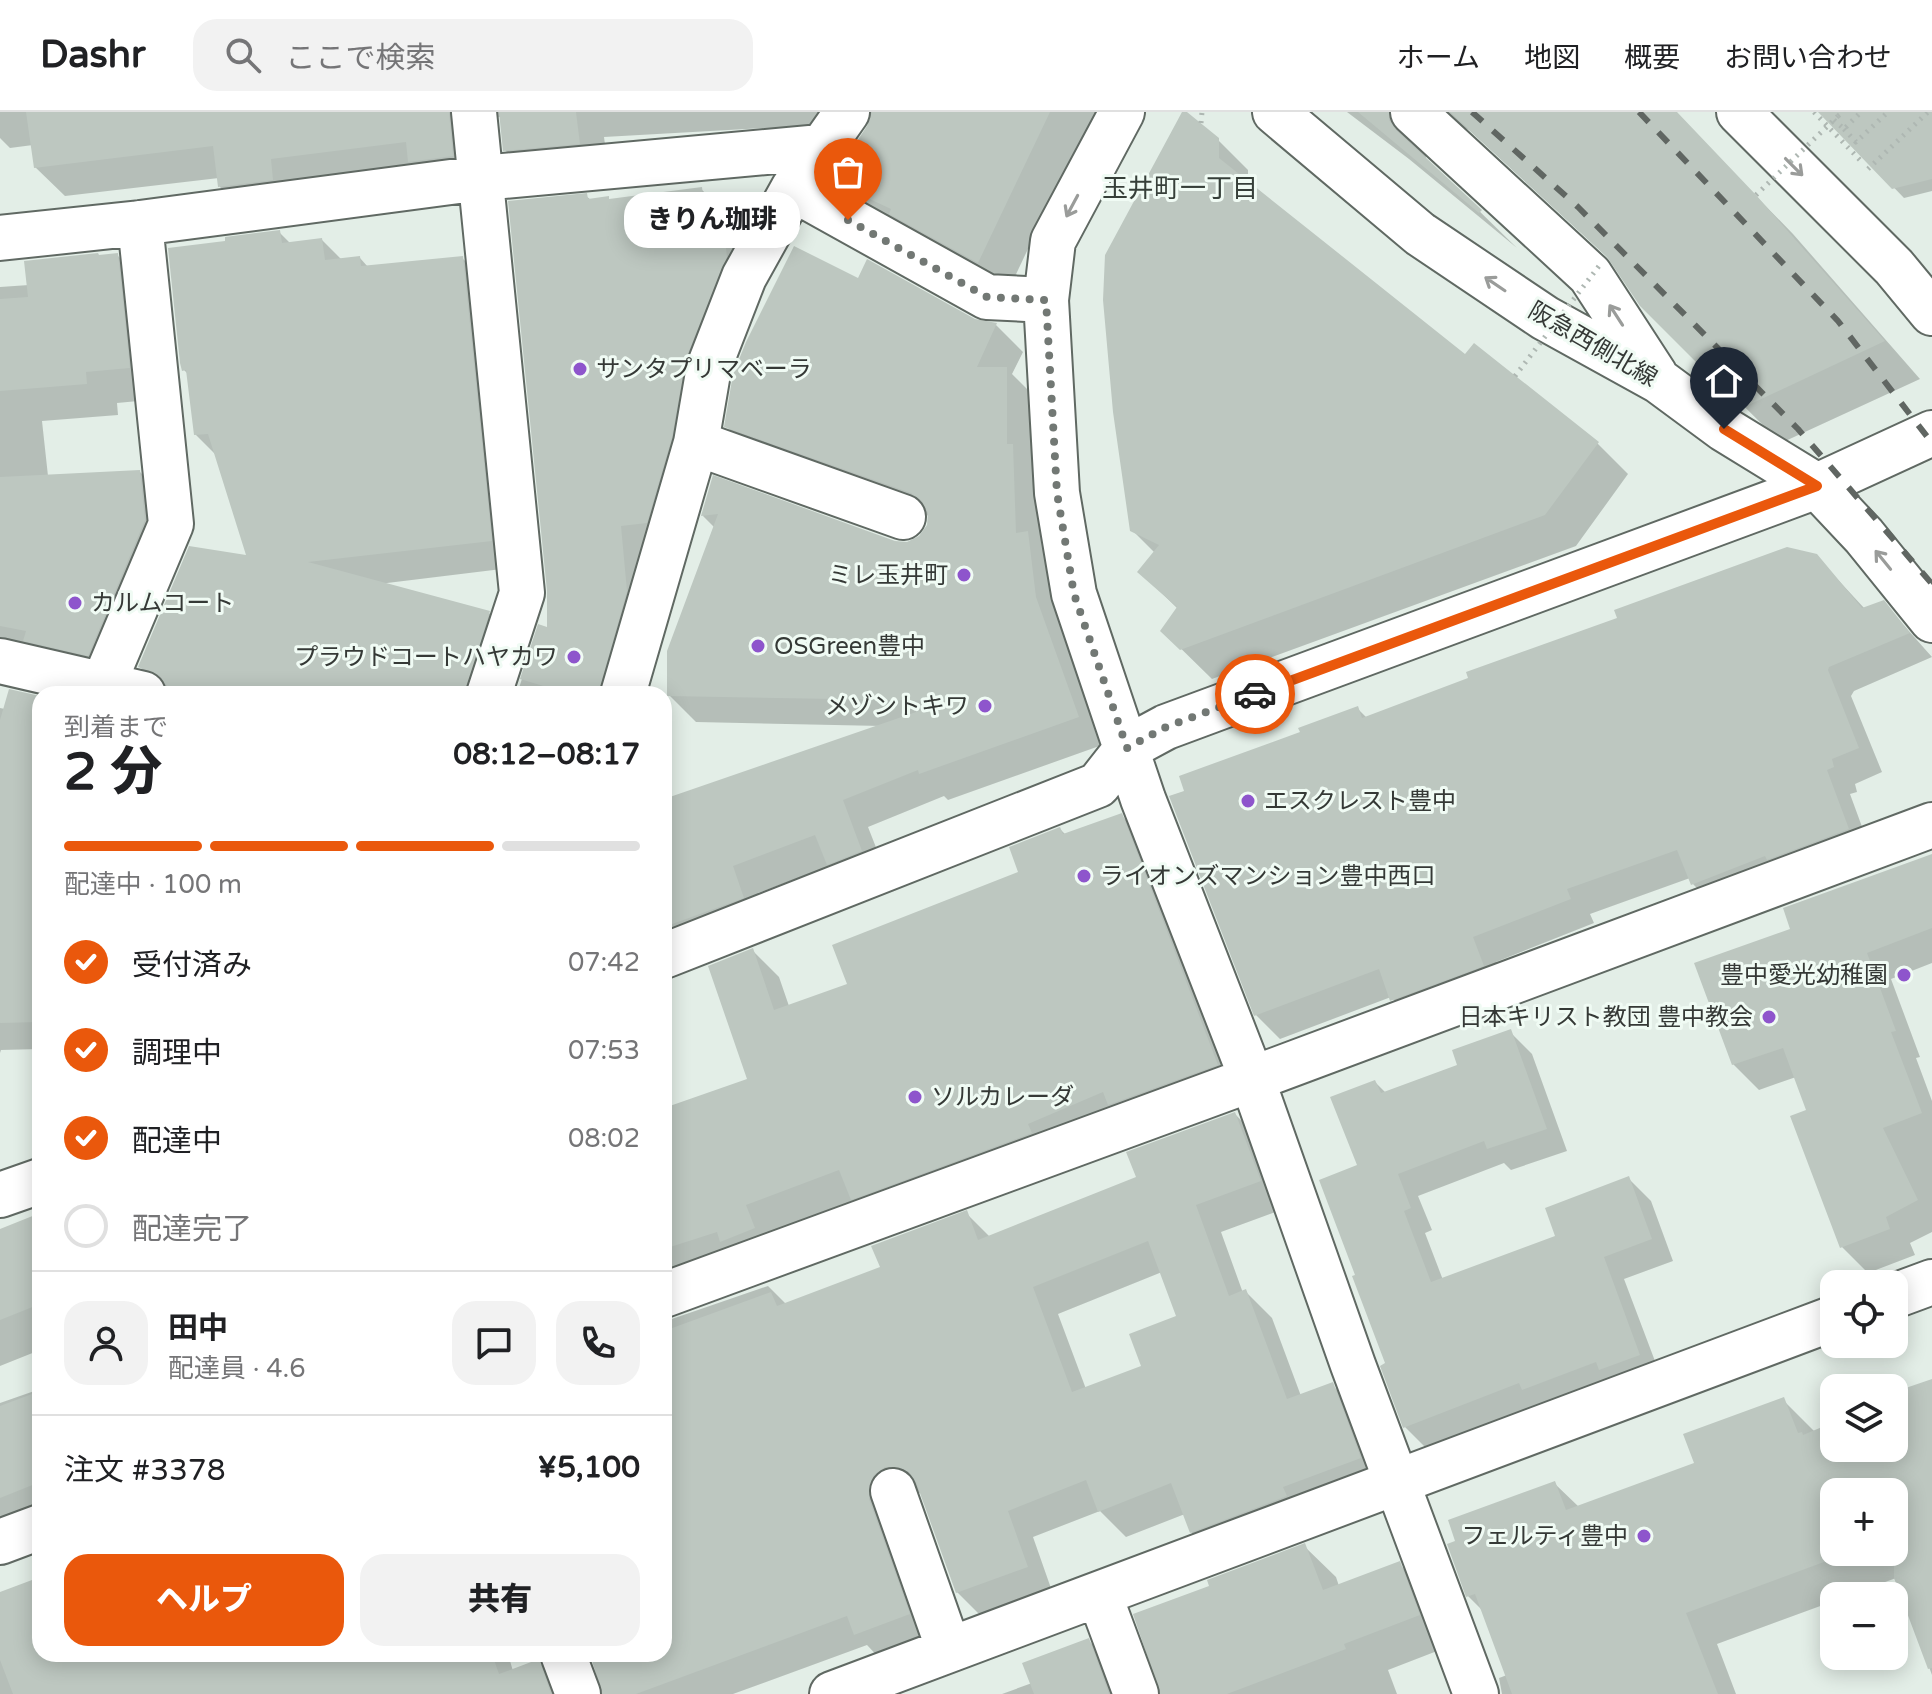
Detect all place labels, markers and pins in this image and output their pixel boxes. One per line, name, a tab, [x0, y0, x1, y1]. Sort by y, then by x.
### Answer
pin	[814, 138, 882, 220]
callout: きりん珈琲	[624, 192, 800, 248]
pin	[1690, 347, 1758, 429]
place label: サンタプリマベーラ	[596, 355, 812, 384]
marker: サンタプリマベーラ	[571, 360, 589, 378]
place label: ミレ玉井町	[828, 561, 948, 590]
marker: ミレ玉井町	[955, 566, 973, 584]
place label: カルムコート	[91, 589, 235, 618]
marker: カルムコート	[66, 594, 84, 612]
place label: OSGreen豊中	[774, 632, 925, 661]
marker: OSGreen豊中	[749, 637, 767, 655]
place label: プラウドコートハヤカワ	[294, 643, 558, 672]
marker: プラウドコートハヤカワ	[565, 648, 583, 666]
place label: メゾントキワ	[825, 692, 969, 721]
marker: メゾントキワ	[976, 697, 994, 715]
place label: エスクレスト豊中	[1264, 787, 1456, 816]
marker: エスクレスト豊中	[1239, 792, 1257, 810]
place label: ライオンズマンション豊中西口	[1100, 862, 1436, 891]
marker: ライオンズマンション豊中西口	[1075, 867, 1093, 885]
place label: 豊中愛光幼稚園	[1720, 961, 1888, 990]
marker: 豊中愛光幼稚園	[1895, 966, 1913, 984]
place label: 日本キリスト教団 豊中教会	[1459, 1003, 1753, 1032]
marker: 日本キリスト教団 豊中教会	[1760, 1008, 1778, 1026]
place label: ソルカレーダ	[931, 1083, 1074, 1112]
marker: ソルカレーダ	[906, 1088, 924, 1106]
place label: フェルティ豊中	[1461, 1522, 1628, 1551]
marker: フェルティ豊中	[1635, 1527, 1653, 1545]

